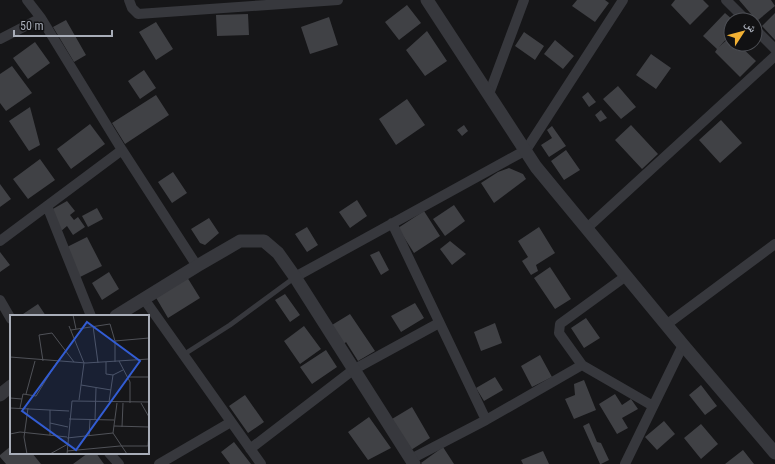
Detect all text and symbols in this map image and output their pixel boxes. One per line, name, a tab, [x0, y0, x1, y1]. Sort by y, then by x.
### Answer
scale bar	[14, 12, 112, 38]
north arrow	[723, 12, 763, 52]
text: ش	[741, 18, 760, 36]
text: 50 m	[20, 19, 44, 33]
inset map	[10, 315, 149, 454]

